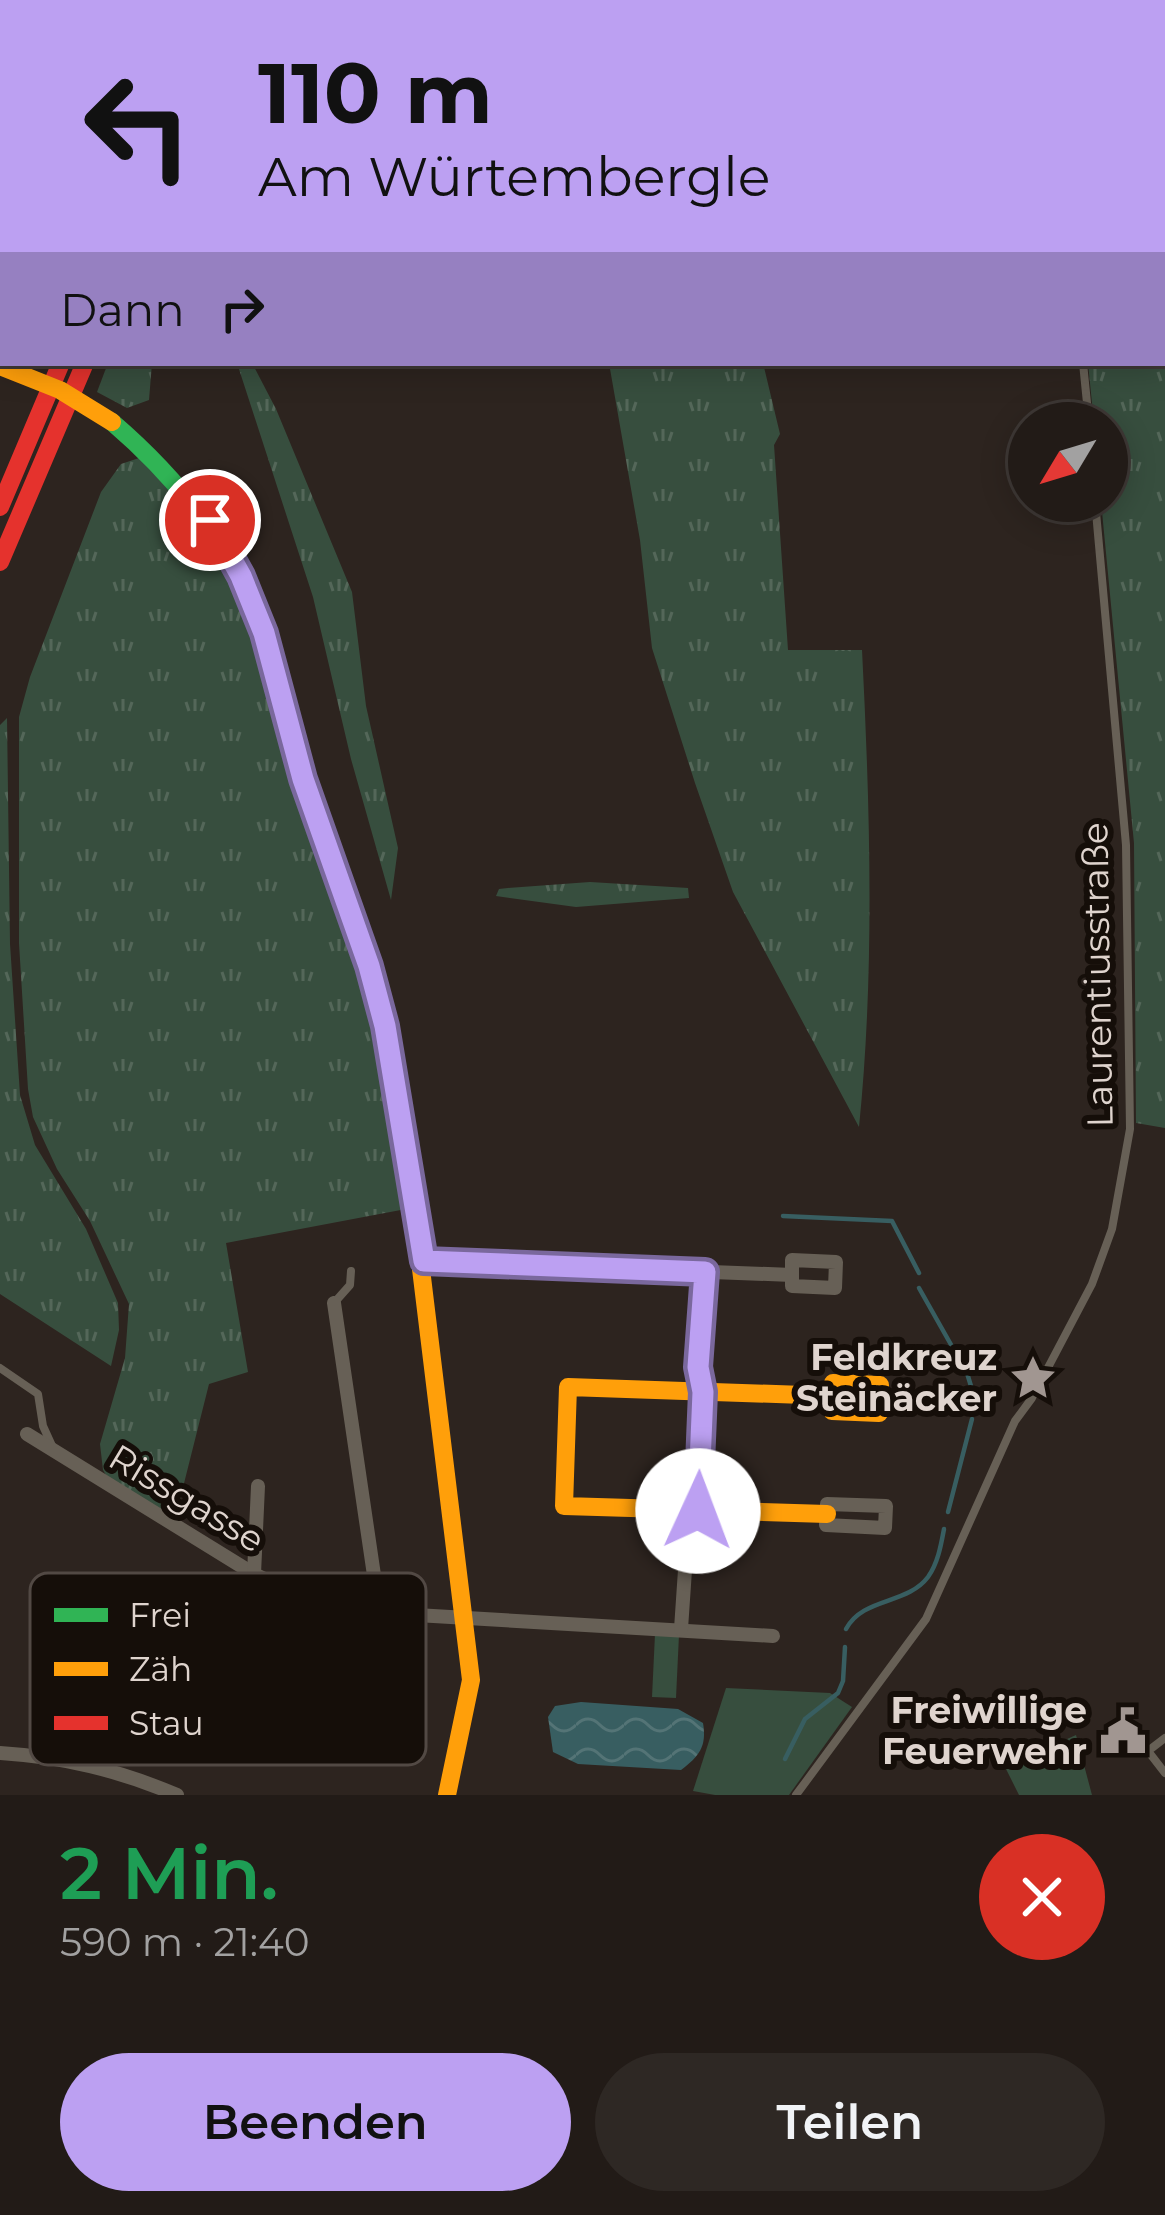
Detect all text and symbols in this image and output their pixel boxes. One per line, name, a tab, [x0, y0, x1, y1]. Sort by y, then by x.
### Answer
text: 110 m	[258, 42, 493, 144]
icon: left	[60, 48, 216, 204]
text: Am Würtembergle	[258, 144, 770, 210]
icon: right	[209, 276, 275, 342]
text: Dann	[60, 282, 185, 337]
north arrow	[1008, 402, 1128, 522]
map controls	[1008, 402, 1128, 522]
pin	[159, 469, 261, 571]
icon: arrive	[177, 487, 243, 553]
street label: Laurentiusstraße	[1072, 822, 1122, 1128]
place label: Feldkreuz Steinäcker	[796, 1335, 997, 1420]
place icon: Feldkreuz Steinäcker	[1008, 1353, 1058, 1403]
street label: Rissgasse	[101, 1434, 273, 1562]
position arrow	[635, 1448, 761, 1574]
legend	[30, 1573, 426, 1765]
text: Frei	[129, 1595, 191, 1635]
text: Zäh	[129, 1649, 192, 1689]
place label: Freiwillige Feuerwehr	[882, 1688, 1087, 1773]
text: Stau	[129, 1703, 204, 1743]
public building icon: Freiwillige Feuerwehr	[1098, 1706, 1148, 1756]
text: 2 Min.	[60, 1829, 278, 1917]
button: close	[979, 1834, 1105, 1960]
text: 590 m · 21:40	[60, 1918, 310, 1966]
button: Beenden	[60, 2053, 571, 2191]
button: Teilen	[595, 2053, 1105, 2191]

